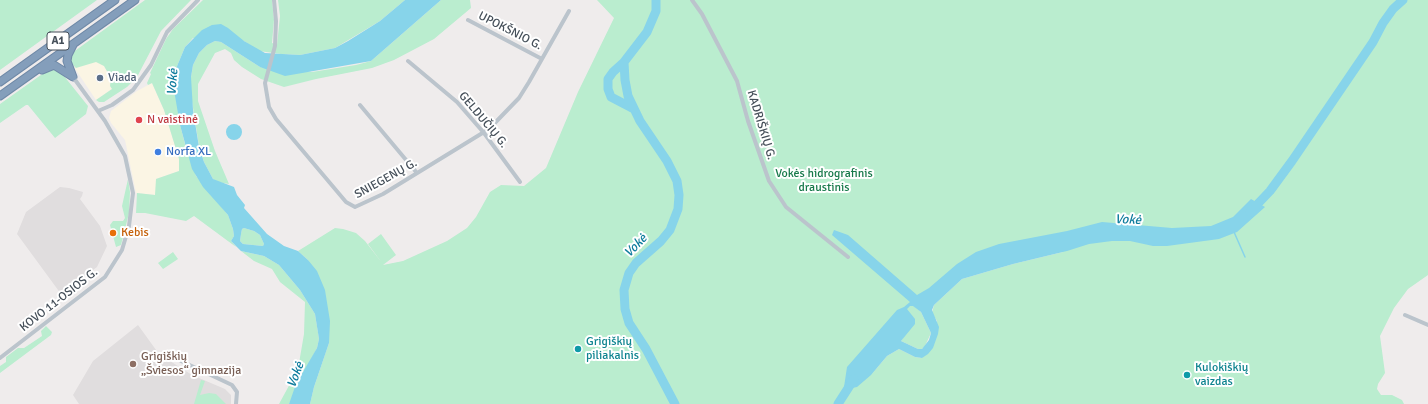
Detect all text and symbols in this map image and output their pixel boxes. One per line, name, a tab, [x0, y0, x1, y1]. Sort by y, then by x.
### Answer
street label: UPOKŠNIO G.	[476, 9, 544, 53]
road number: A1	[47, 32, 69, 50]
water label: Vokė	[164, 68, 182, 96]
place label: Viada	[108, 71, 137, 85]
marker: Viada	[95, 73, 105, 83]
street label: GELDUČIŲ G.	[455, 89, 511, 151]
street label: KADRIŠKIŲ G.	[744, 89, 778, 161]
place label: N vaistinė	[147, 113, 198, 127]
marker: N vaistinė	[134, 115, 144, 125]
place label: Norfa XL	[166, 145, 211, 159]
marker: Norfa XL	[153, 147, 163, 157]
street label: SNIEGENŲ G.	[352, 156, 420, 202]
park label: Vokės hidrografinis draustinis	[775, 167, 873, 195]
water label: Vokė	[1115, 212, 1141, 228]
place label: Kebis	[121, 226, 149, 240]
marker: Kebis	[108, 228, 118, 238]
water label: Vokė	[621, 231, 651, 261]
street label: KOVO 11-OSIOS G.	[17, 265, 101, 335]
place label: Grigiškių piliakalnis	[586, 335, 639, 363]
marker: Grigiškių piliakalnis	[573, 344, 583, 354]
place label: Grigiškių „Šviesos“ gimnazija	[141, 350, 241, 378]
marker: Grigiškių „Šviesos“ gimnazija	[128, 359, 138, 369]
water label: Vokė	[284, 360, 308, 390]
place label: Kulokiškių vaizdas	[1195, 361, 1248, 389]
marker: Kulokiškių vaizdas	[1182, 370, 1192, 380]

